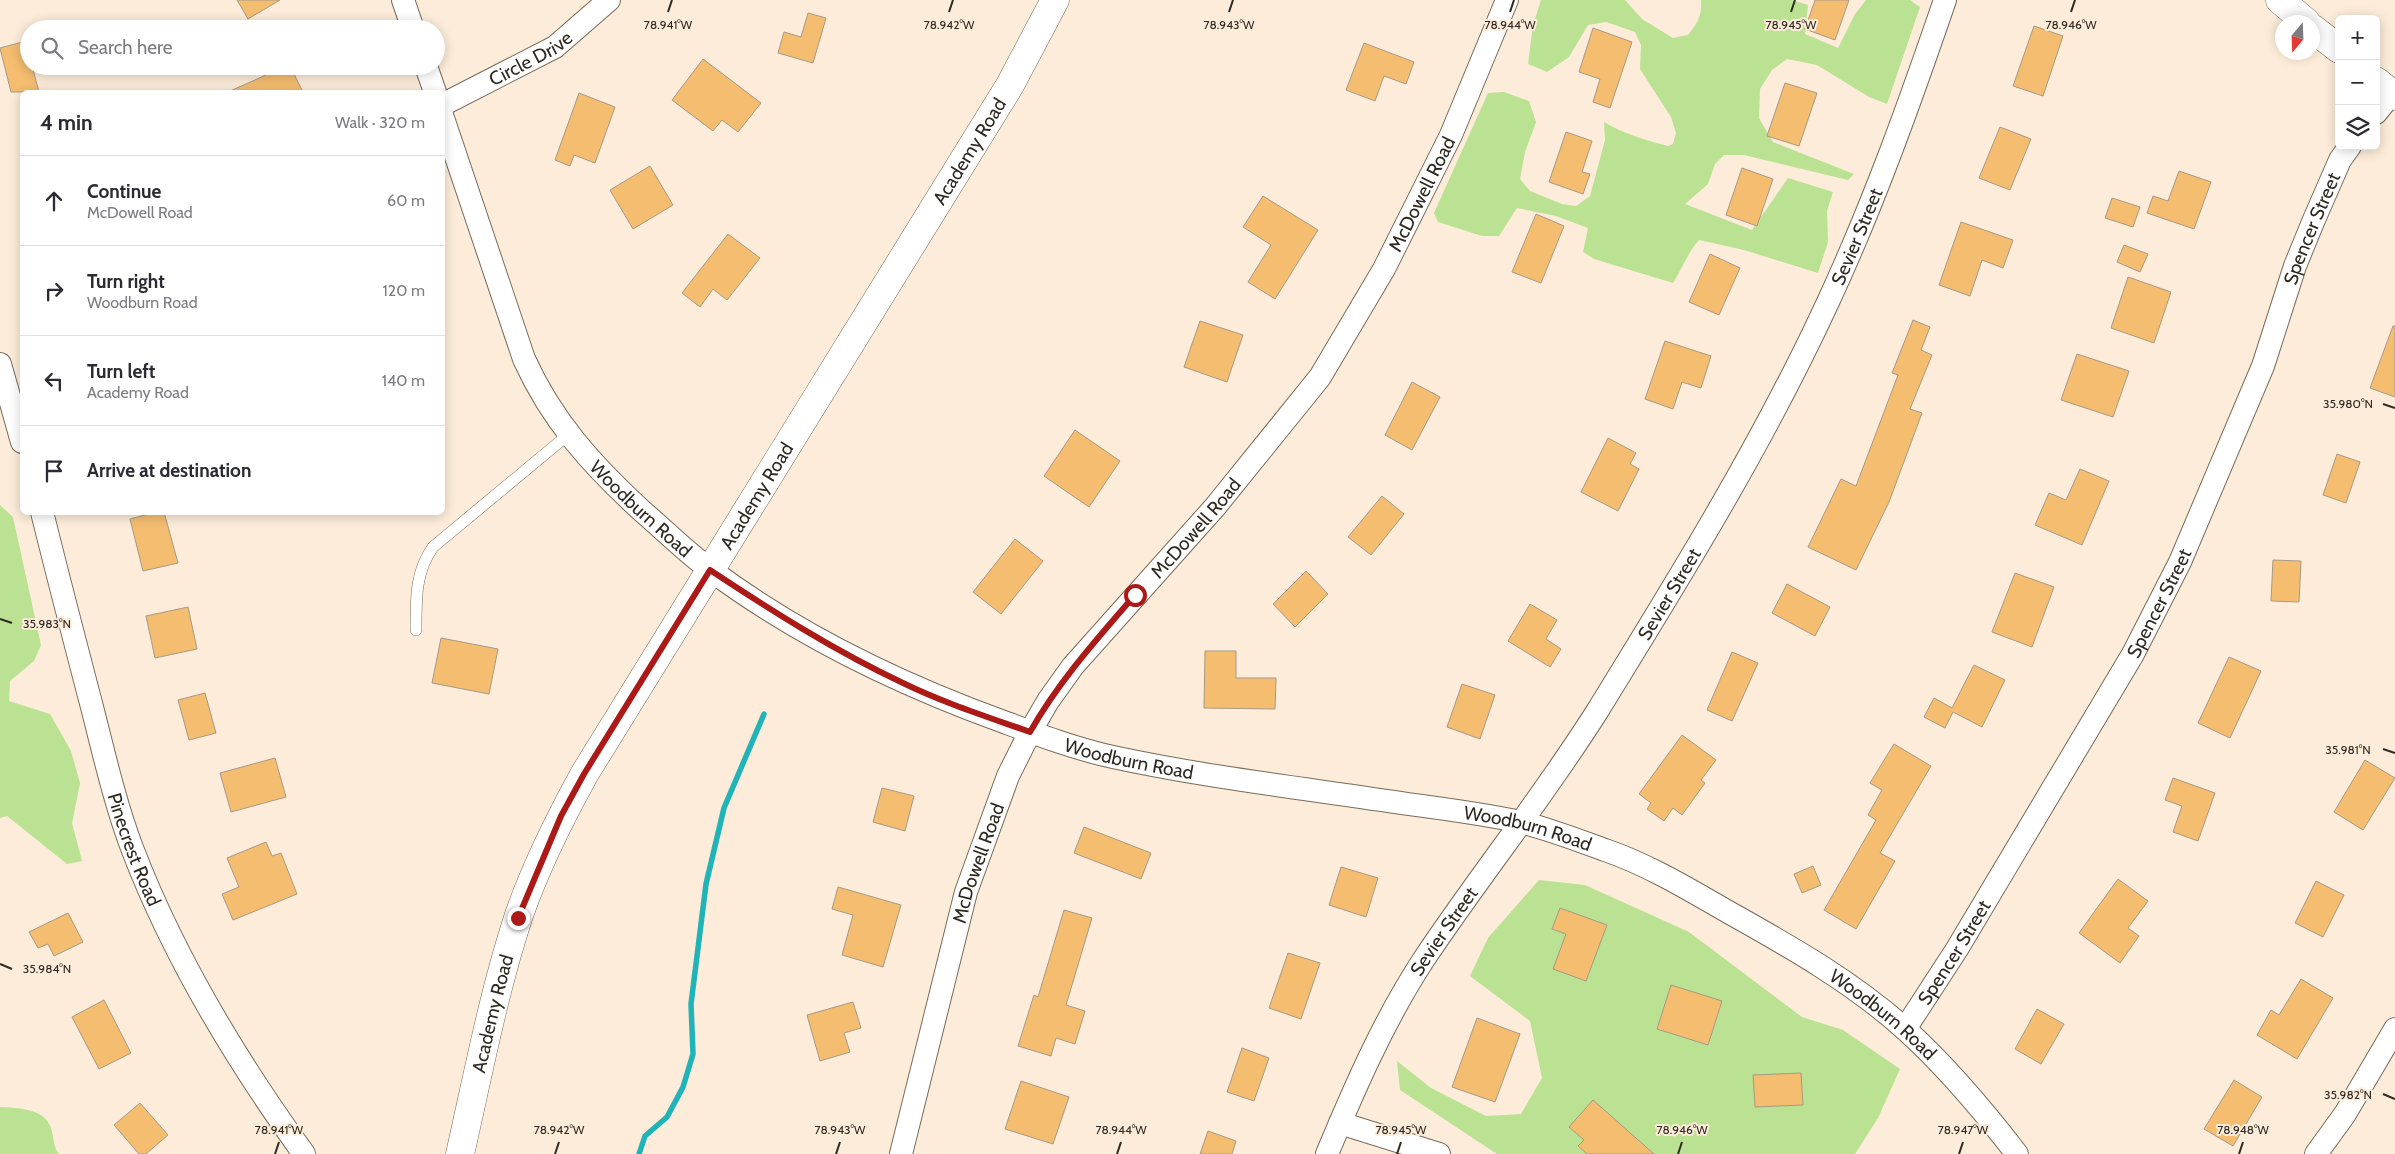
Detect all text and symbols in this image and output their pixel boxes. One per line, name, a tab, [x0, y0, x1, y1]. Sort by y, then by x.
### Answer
north arrow	[2275, 15, 2320, 60]
map controls	[2335, 15, 2380, 150]
button: +	[2335, 15, 2380, 60]
text: 78.941°W	[644, 17, 693, 32]
text: 78.942°W	[924, 17, 975, 32]
text: 78.943°W	[1204, 17, 1255, 32]
text: 78.944°W	[1484, 17, 1536, 32]
text: 78.945°W	[1766, 17, 1817, 32]
text: 78.946°W	[2045, 17, 2097, 32]
search box	[20, 20, 445, 75]
street label: Circle Drive	[485, 26, 577, 91]
icon: search	[38, 34, 66, 62]
text: Search here	[78, 36, 172, 59]
button: −	[2335, 60, 2380, 105]
street label: Academy Road	[928, 94, 1011, 209]
button: layers	[2335, 105, 2380, 150]
text: 4 min	[40, 110, 93, 135]
text: Walk · 320 m	[335, 113, 425, 132]
street label: McDowell Road	[1383, 133, 1460, 255]
street label: Spencer Street	[2278, 168, 2345, 287]
text: Continue	[87, 180, 161, 203]
street label: Sevier Street	[1826, 184, 1887, 289]
icon: ahead	[40, 187, 68, 215]
text: 60 m	[387, 191, 425, 210]
text: McDowell Road	[87, 203, 193, 222]
text: Turn right	[87, 270, 165, 293]
icon: right	[40, 277, 68, 305]
text: 120 m	[383, 281, 425, 300]
text: Woodburn Road	[87, 293, 198, 312]
text: Turn left	[87, 360, 155, 383]
icon: left	[40, 367, 68, 395]
text: 140 m	[382, 371, 425, 390]
text: Academy Road	[87, 383, 189, 402]
text: 35.980°N	[2323, 396, 2373, 411]
street label: Academy Road	[715, 438, 798, 553]
street label: Woodburn Road	[585, 455, 697, 562]
icon: arrive	[40, 457, 68, 485]
text: Arrive at destination	[87, 459, 251, 482]
street label: McDowell Road	[1146, 473, 1245, 583]
street label: Sevier Street	[1632, 543, 1706, 644]
street label: Spencer Street	[2122, 545, 2196, 662]
route start	[1124, 584, 1147, 607]
text: 35.983°N	[23, 616, 71, 631]
street label: Woodburn Road	[1062, 733, 1195, 784]
text: 35.981°N	[2325, 742, 2371, 757]
street label: Pinecrest Road	[103, 790, 166, 910]
street label: McDowell Road	[947, 800, 1009, 926]
street label: Woodburn Road	[1462, 800, 1595, 856]
street label: Sevier Street	[1405, 882, 1483, 980]
street label: Spencer Street	[1912, 895, 1995, 1009]
route end	[507, 907, 530, 930]
street label: Academy Road	[467, 952, 518, 1075]
text: 35.984°N	[23, 961, 71, 976]
street label: Woodburn Road	[1825, 964, 1942, 1064]
text: 35.982°N	[2324, 1087, 2372, 1102]
text: 78.941°W	[255, 1122, 304, 1137]
text: 78.942°W	[534, 1122, 585, 1137]
text: 78.943°W	[815, 1122, 866, 1137]
text: 78.944°W	[1095, 1122, 1147, 1137]
text: 78.945°W	[1376, 1122, 1427, 1137]
text: 78.946°W	[1656, 1122, 1708, 1137]
text: 78.947°W	[1938, 1122, 1989, 1137]
text: 78.948°W	[2217, 1122, 2269, 1137]

